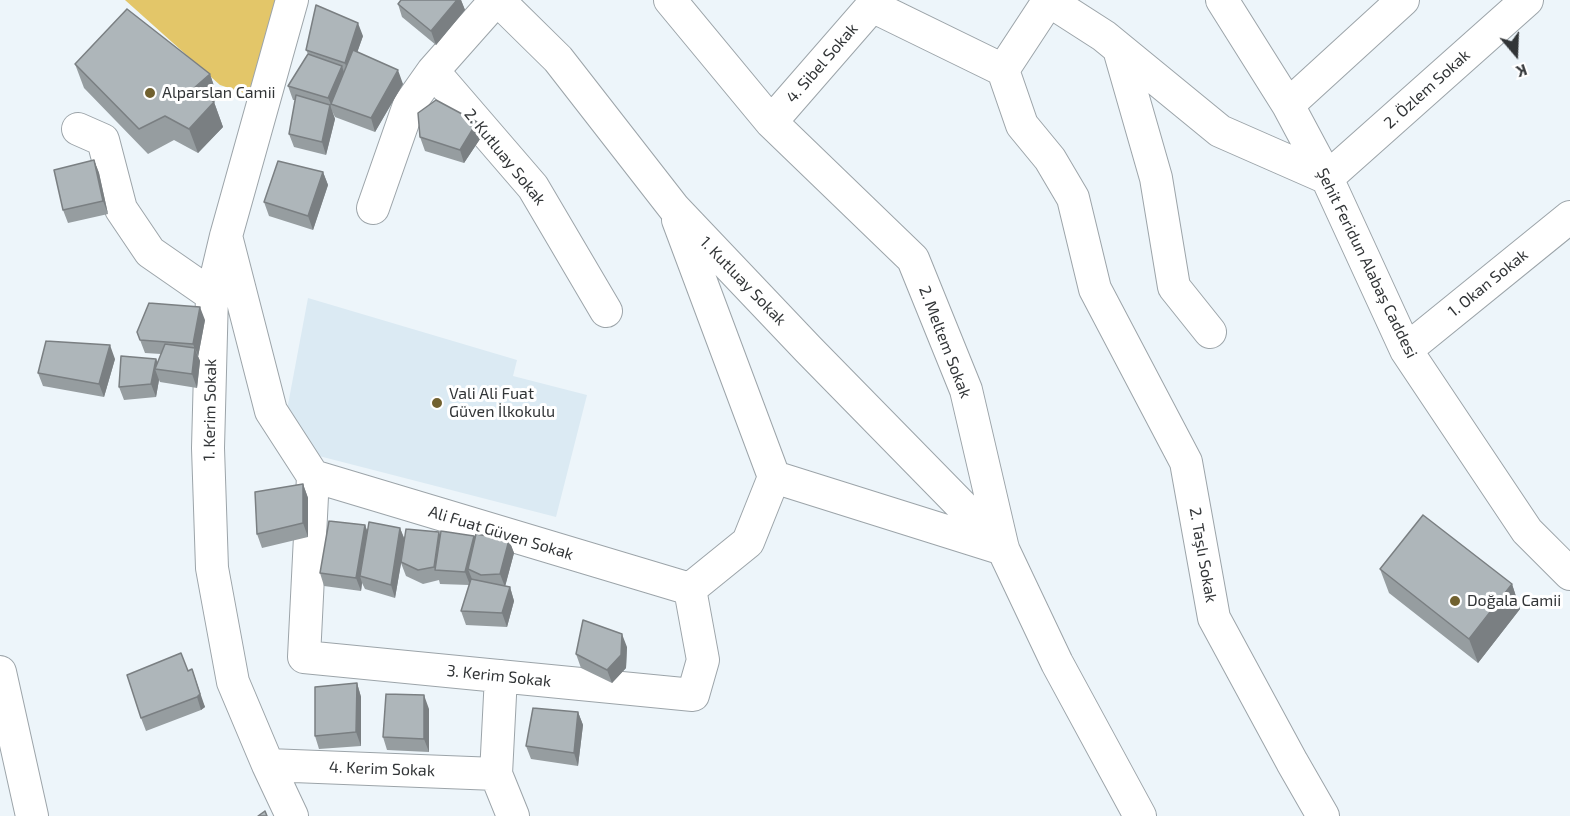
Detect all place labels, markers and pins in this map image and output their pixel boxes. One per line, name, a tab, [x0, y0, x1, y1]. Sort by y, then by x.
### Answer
place label: Alparslan Camii	[162, 83, 276, 103]
marker: Alparslan Camii	[143, 86, 157, 100]
place label: Vali Ali Fuat Güven İlkokulu	[449, 384, 555, 422]
marker: Vali Ali Fuat Güven İlkokulu	[430, 396, 444, 410]
place label: Doğala Camii	[1467, 591, 1561, 611]
marker: Doğala Camii	[1448, 594, 1462, 608]

